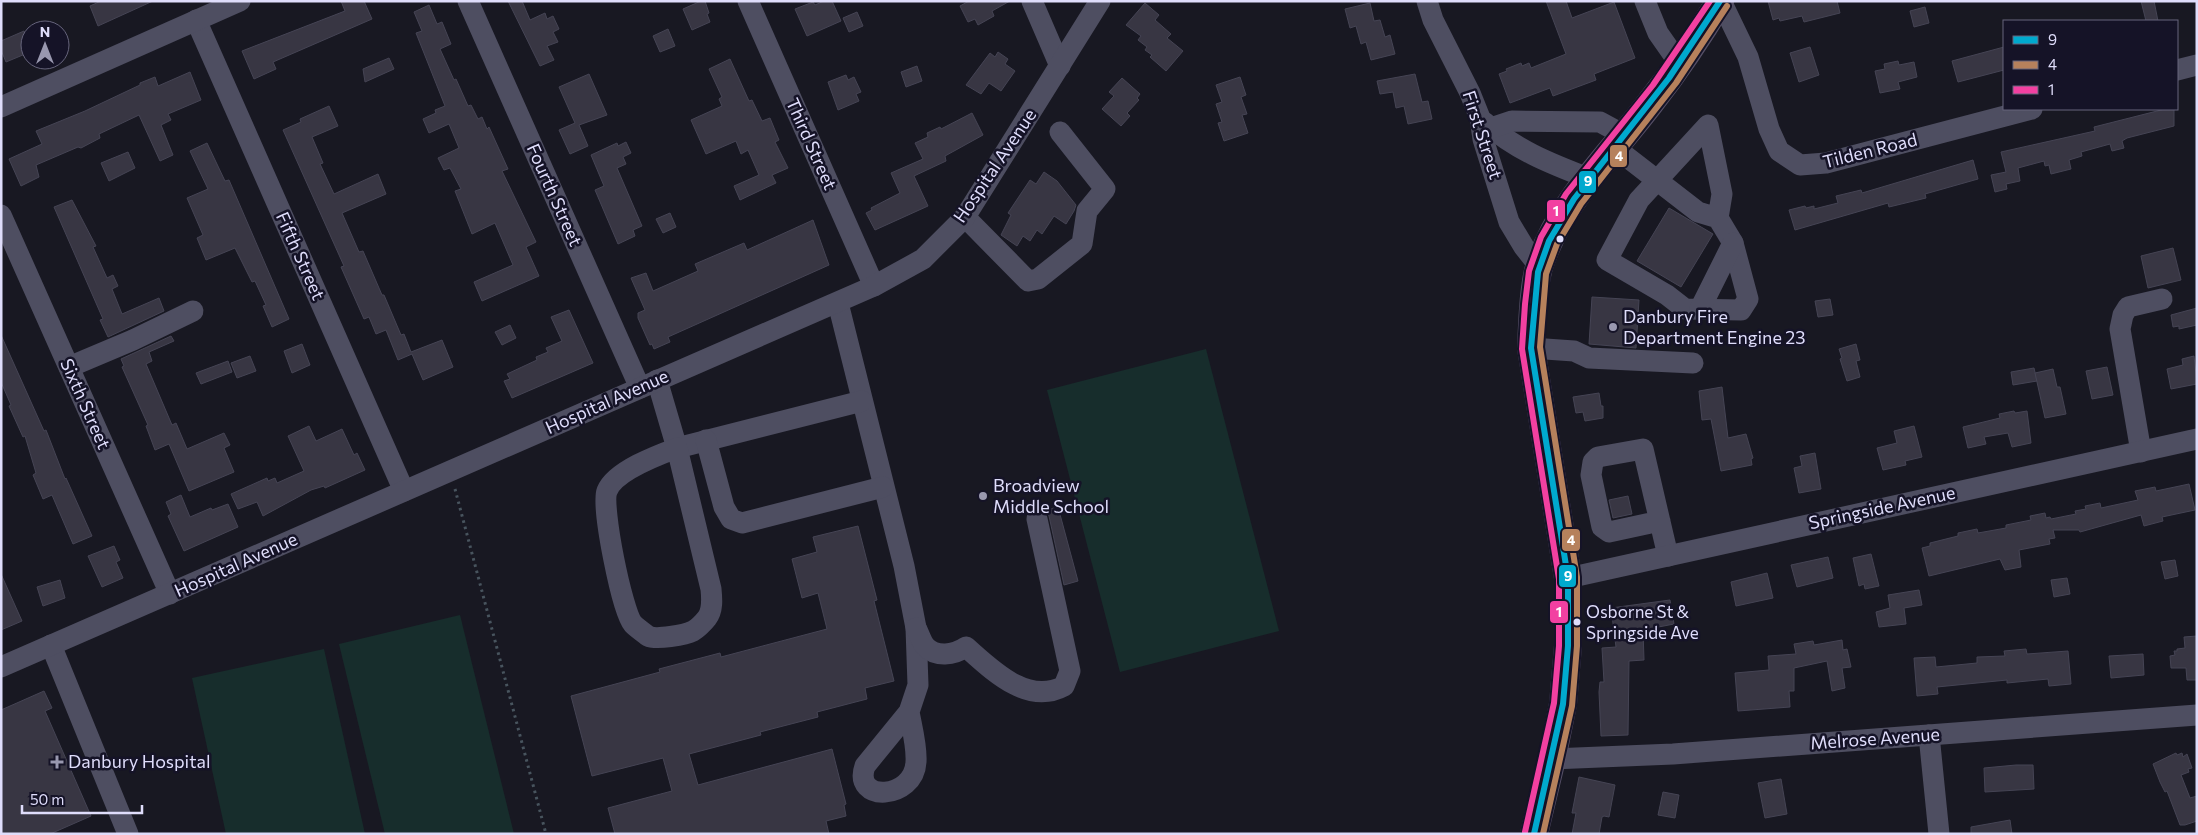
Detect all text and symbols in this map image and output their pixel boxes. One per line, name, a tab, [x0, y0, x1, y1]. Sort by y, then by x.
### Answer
north arrow	[20, 20, 70, 70]
legend	[2003, 20, 2178, 110]
text: N	[40, 23, 50, 40]
text: 9	[2048, 30, 2057, 48]
text: 4	[2048, 55, 2057, 73]
text: 1	[2048, 80, 2054, 98]
street label: First Street	[1458, 88, 1508, 182]
street label: Third Street	[782, 94, 842, 193]
street label: Hospital Avenue	[948, 104, 1040, 226]
street label: Tilden Road	[1820, 128, 1919, 172]
street label: Fourth Street	[523, 140, 587, 249]
line badge: 4	[1609, 144, 1628, 168]
text: 4	[1615, 147, 1624, 164]
line badge: 9	[1578, 170, 1597, 194]
text: 9	[1584, 172, 1593, 189]
line badge: 1	[1546, 199, 1566, 223]
text: 1	[1553, 202, 1559, 219]
street label: Fifth Street	[272, 208, 330, 303]
unlabelled marker	[1555, 234, 1565, 244]
place label: Danbury Fire Department Engine 23	[1623, 305, 1806, 348]
marker: Danbury Fire Department Engine 23	[1607, 321, 1619, 333]
street label: Sixth Street	[56, 355, 116, 452]
street label: Hospital Avenue	[542, 364, 672, 438]
place label: Broadview Middle School	[993, 474, 1109, 517]
street label: Springside Avenue	[1807, 481, 1957, 533]
marker: Broadview Middle School	[977, 490, 989, 502]
street label: Hospital Avenue	[171, 527, 301, 601]
line badge: 4	[1561, 528, 1581, 552]
text: 4	[1567, 531, 1576, 548]
line badge: 9	[1558, 564, 1577, 588]
text: 9	[1564, 567, 1573, 584]
line badge: 1	[1549, 600, 1569, 624]
place label: Osborne St & Springside Ave	[1586, 601, 1699, 643]
text: 1	[1556, 603, 1562, 620]
marker: Osborne St & Springside Ave	[1572, 617, 1582, 627]
street label: Melrose Avenue	[1809, 722, 1940, 754]
place label: Danbury Hospital	[68, 750, 211, 772]
marker: Danbury Hospital	[50, 755, 64, 769]
scale bar	[22, 782, 142, 814]
text: 50 m	[30, 790, 64, 808]

